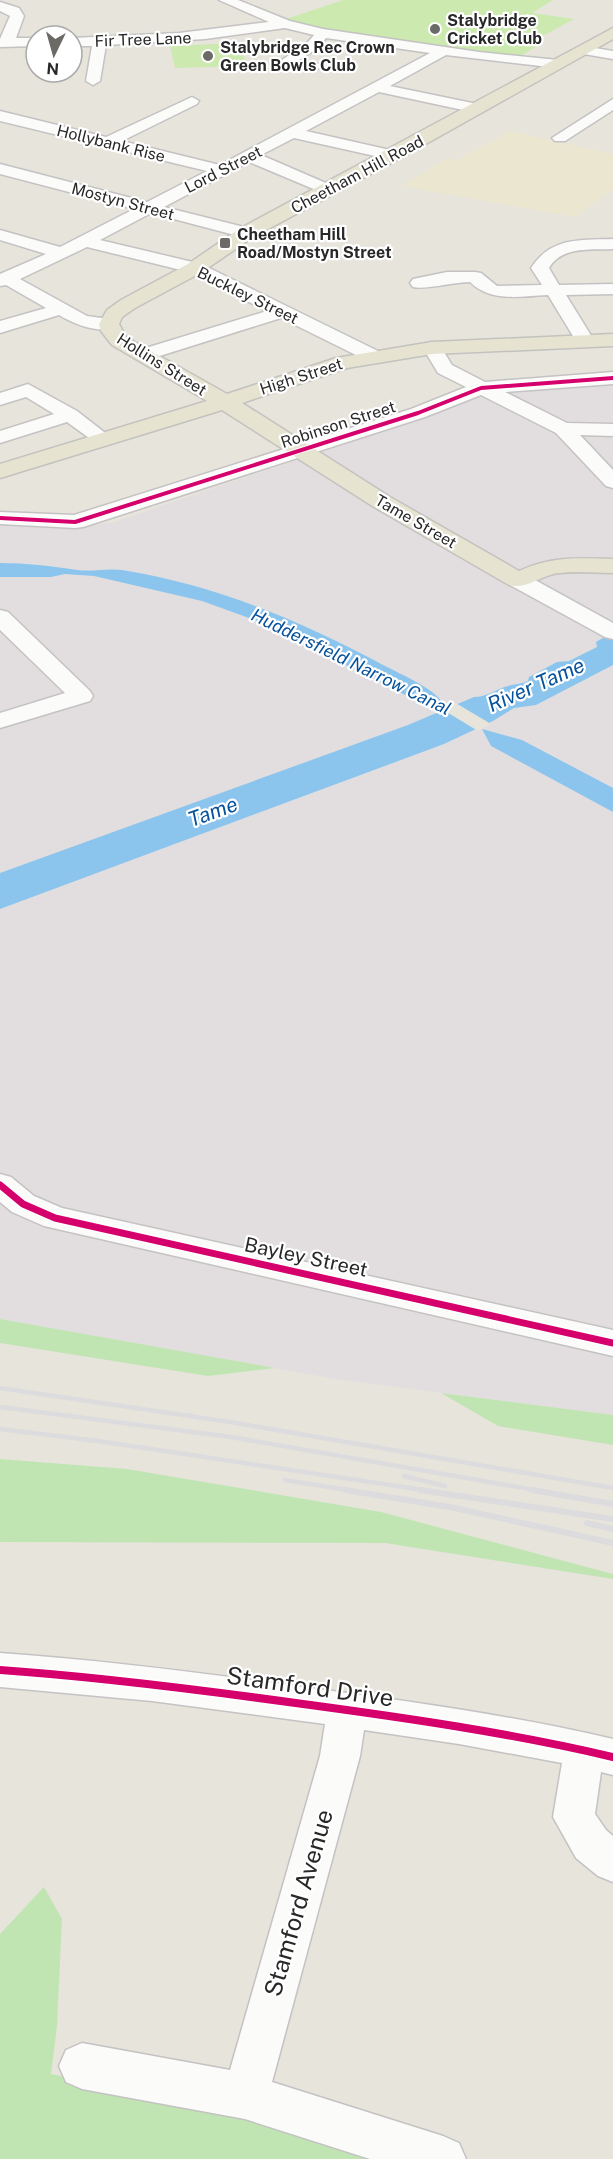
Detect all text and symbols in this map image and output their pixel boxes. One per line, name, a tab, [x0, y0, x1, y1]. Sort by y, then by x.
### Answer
place label: Stalybridge Cricket Club	[447, 11, 542, 48]
marker: Stalybridge Cricket Club	[428, 22, 442, 36]
north arrow	[24, 24, 84, 84]
street label: Fir Tree Lane	[94, 28, 192, 51]
place label: Stalybridge Rec Crown Green Bowls Club	[220, 38, 395, 75]
marker: Stalybridge Rec Crown Green Bowls Club	[201, 49, 215, 63]
text: N	[46, 58, 60, 78]
street label: Hollybank Rise	[55, 121, 167, 166]
street label: Cheetham Hill Road	[288, 131, 427, 217]
street label: Lord Street	[181, 142, 265, 197]
street label: Mostyn Street	[69, 179, 176, 224]
place label: Cheetham Hill Road/Mostyn Street	[237, 225, 392, 262]
marker: Cheetham Hill Road/Mostyn Street	[218, 236, 232, 250]
street label: Buckley Street	[194, 263, 301, 328]
street label: Hollins Street	[113, 329, 210, 400]
street label: High Street	[257, 354, 345, 399]
street label: Robinson Street	[278, 397, 398, 452]
street label: Tame Street	[372, 490, 460, 552]
water label: Huddersfield Narrow Canal	[248, 604, 455, 719]
water label: River Tame	[483, 652, 588, 717]
water label: Tame	[185, 791, 241, 832]
street label: Bayley Street	[242, 1232, 370, 1282]
street label: Stamford Drive	[225, 1660, 395, 1712]
street label: Stamford Avenue	[258, 1806, 338, 1999]

